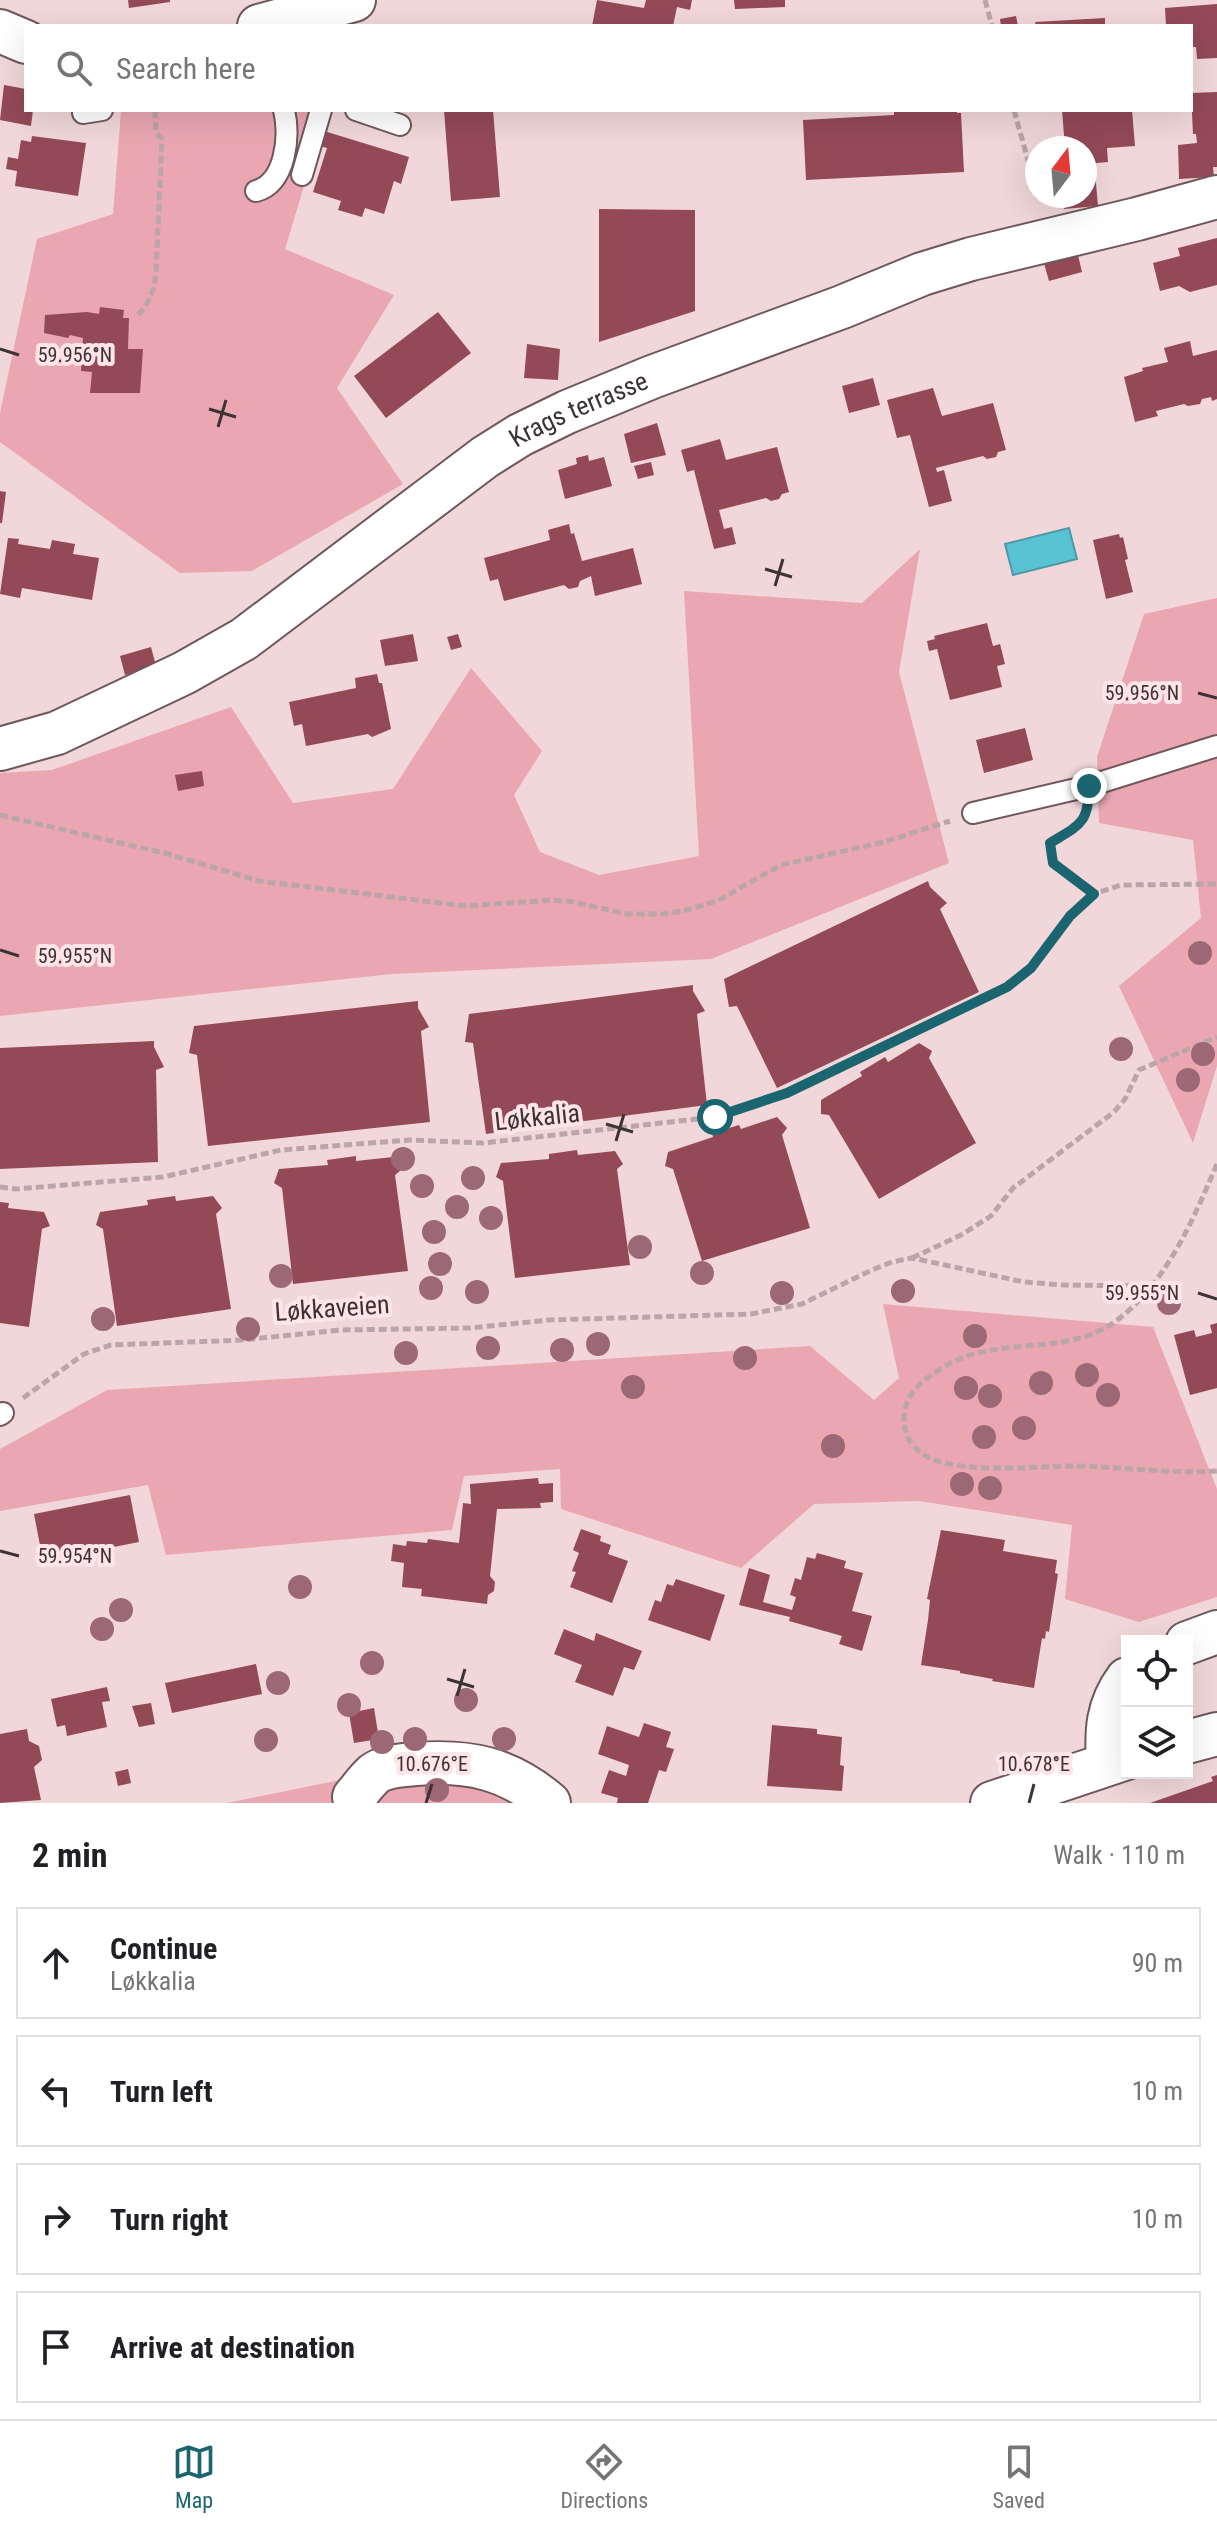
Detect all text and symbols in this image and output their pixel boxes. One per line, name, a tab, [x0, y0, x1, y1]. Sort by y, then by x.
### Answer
search box	[24, 24, 1193, 112]
icon: search	[52, 46, 96, 90]
text: Search here	[116, 51, 256, 86]
north arrow	[1025, 136, 1097, 208]
text: 59.956°N	[38, 343, 112, 367]
street label: Krags terrasse	[503, 365, 652, 453]
text: 59.956°N	[1105, 681, 1179, 705]
route end	[1071, 768, 1107, 804]
text: 59.955°N	[38, 944, 112, 968]
street label: Løkkalia	[493, 1098, 581, 1136]
route start	[697, 1099, 733, 1135]
text: 59.955°N	[1105, 1281, 1179, 1305]
street label: Løkkaveien	[274, 1289, 390, 1327]
text: 59.954°N	[38, 1544, 112, 1568]
map controls	[1121, 1635, 1193, 1779]
button: locate	[1121, 1635, 1193, 1707]
button: layers	[1121, 1707, 1193, 1779]
text: 10.676°E	[396, 1752, 468, 1776]
text: 10.678°E	[998, 1752, 1070, 1776]
text: 2 min	[32, 1835, 108, 1875]
text: Walk · 110 m	[1053, 1840, 1185, 1870]
text: Continue	[110, 1931, 217, 1966]
icon: ahead	[34, 1941, 78, 1985]
text: 90 m	[1132, 1948, 1183, 1978]
text: Løkkalia	[110, 1966, 196, 1996]
icon: left	[34, 2069, 78, 2113]
text: Turn left	[110, 2074, 213, 2109]
text: 10 m	[1132, 2076, 1183, 2106]
icon: right	[34, 2197, 78, 2241]
text: Turn right	[110, 2202, 228, 2237]
text: 10 m	[1132, 2204, 1183, 2234]
icon: arrive	[34, 2325, 78, 2369]
text: Arrive at destination	[110, 2330, 355, 2365]
tab: Map	[172, 2440, 216, 2513]
tab: Directions	[560, 2440, 648, 2513]
tab: Saved	[993, 2440, 1045, 2513]

